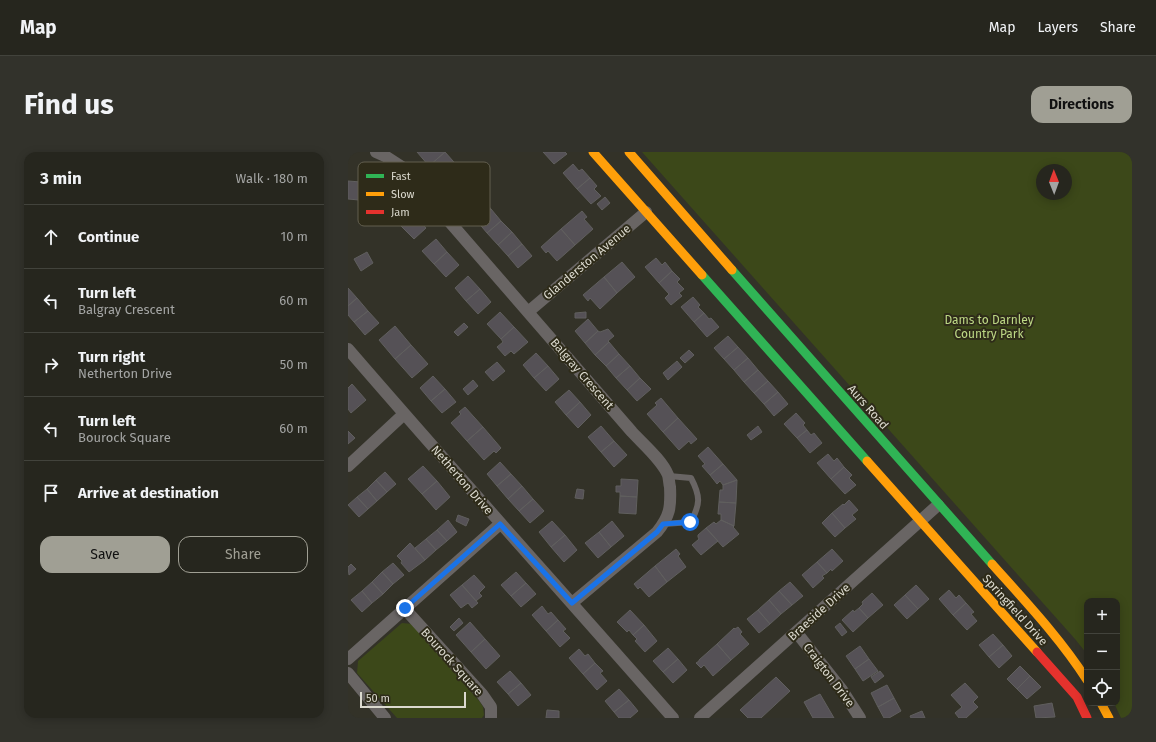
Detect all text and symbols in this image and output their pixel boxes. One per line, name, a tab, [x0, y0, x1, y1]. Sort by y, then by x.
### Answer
text: Map	[20, 16, 57, 39]
text: Map	[989, 19, 1015, 36]
text: Layers	[1037, 19, 1078, 36]
text: Share	[1100, 19, 1136, 36]
button: Directions	[1031, 86, 1132, 123]
text: Find us	[24, 88, 114, 121]
legend	[358, 162, 490, 226]
north arrow	[1036, 164, 1072, 200]
text: 3 min	[40, 168, 82, 189]
text: Fast	[391, 170, 411, 183]
text: Walk · 180 m	[236, 171, 308, 186]
text: Slow	[391, 188, 415, 201]
text: Jam	[391, 206, 410, 219]
street label: Glanderston Avenue	[541, 221, 633, 303]
icon: ahead	[40, 226, 62, 248]
text: Continue	[78, 228, 139, 246]
text: 10 m	[281, 229, 308, 244]
text: Turn left	[78, 284, 136, 302]
icon: left	[40, 290, 62, 312]
text: 60 m	[279, 293, 308, 308]
text: Balgray Crescent	[78, 302, 175, 317]
park label: Dams to Darnley Country Park	[944, 313, 1034, 341]
street label: Balgray Crescent	[547, 336, 617, 413]
text: Turn right	[78, 348, 145, 366]
icon: right	[40, 354, 62, 376]
text: 50 m	[280, 357, 308, 372]
text: Netherton Drive	[78, 366, 172, 381]
street label: Aurs Road	[845, 382, 891, 432]
text: Turn left	[78, 412, 136, 430]
icon: left	[40, 418, 62, 440]
text: 60 m	[279, 421, 308, 436]
text: Bourock Square	[78, 430, 171, 445]
street label: Netherton Drive	[428, 443, 496, 517]
icon: arrive	[40, 482, 62, 504]
text: Arrive at destination	[78, 484, 219, 502]
route start	[681, 513, 699, 531]
button: Save	[40, 536, 170, 573]
button: Share	[178, 536, 308, 573]
street label: Springfield Drive	[980, 572, 1050, 648]
street label: Braeside Drive	[785, 580, 853, 644]
map controls	[1084, 598, 1120, 706]
button: +	[1084, 598, 1120, 634]
route end	[396, 599, 414, 617]
street label: Bourock Square	[418, 625, 486, 699]
button: −	[1084, 634, 1120, 670]
street label: Craigton Drive	[800, 640, 858, 710]
button: locate	[1084, 670, 1120, 706]
scale bar	[360, 690, 466, 709]
text: 50 m	[366, 692, 390, 705]

